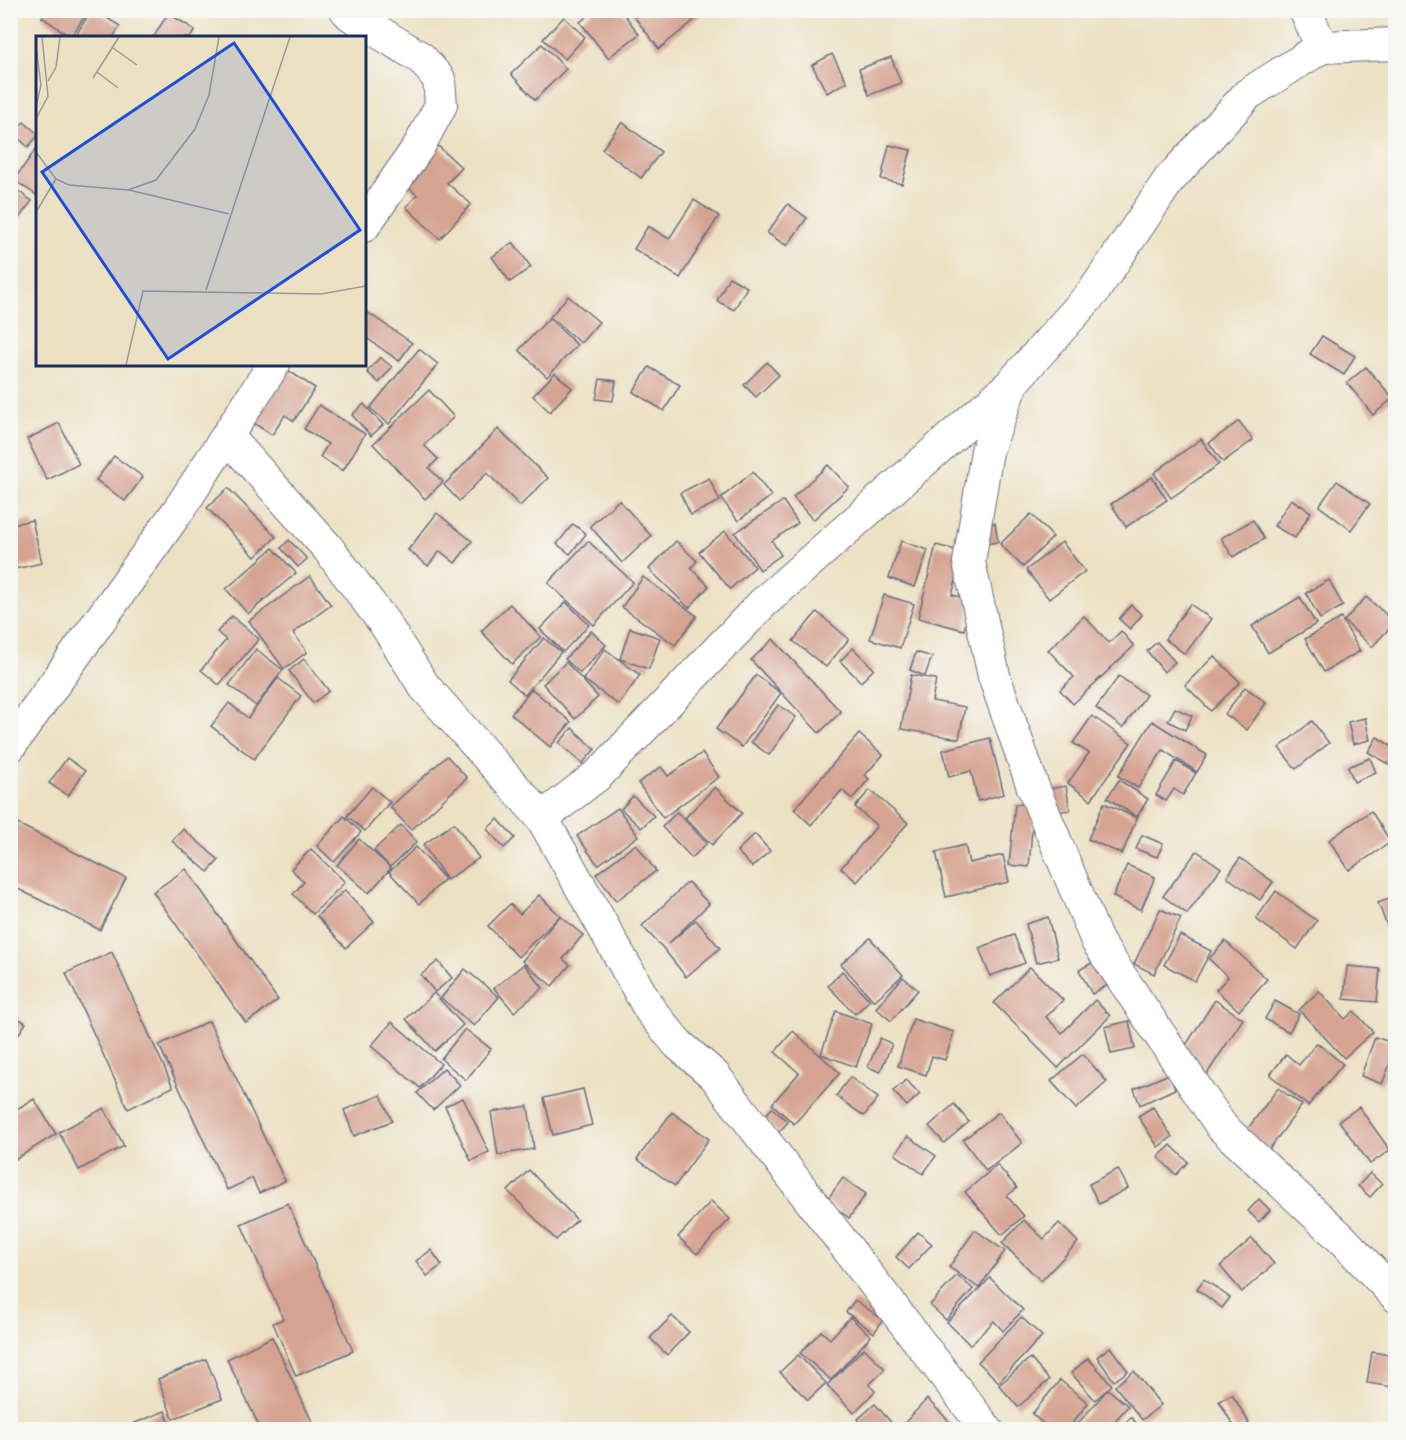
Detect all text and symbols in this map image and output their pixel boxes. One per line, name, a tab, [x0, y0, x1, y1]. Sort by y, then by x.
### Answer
inset map	[36, 36, 366, 366]

